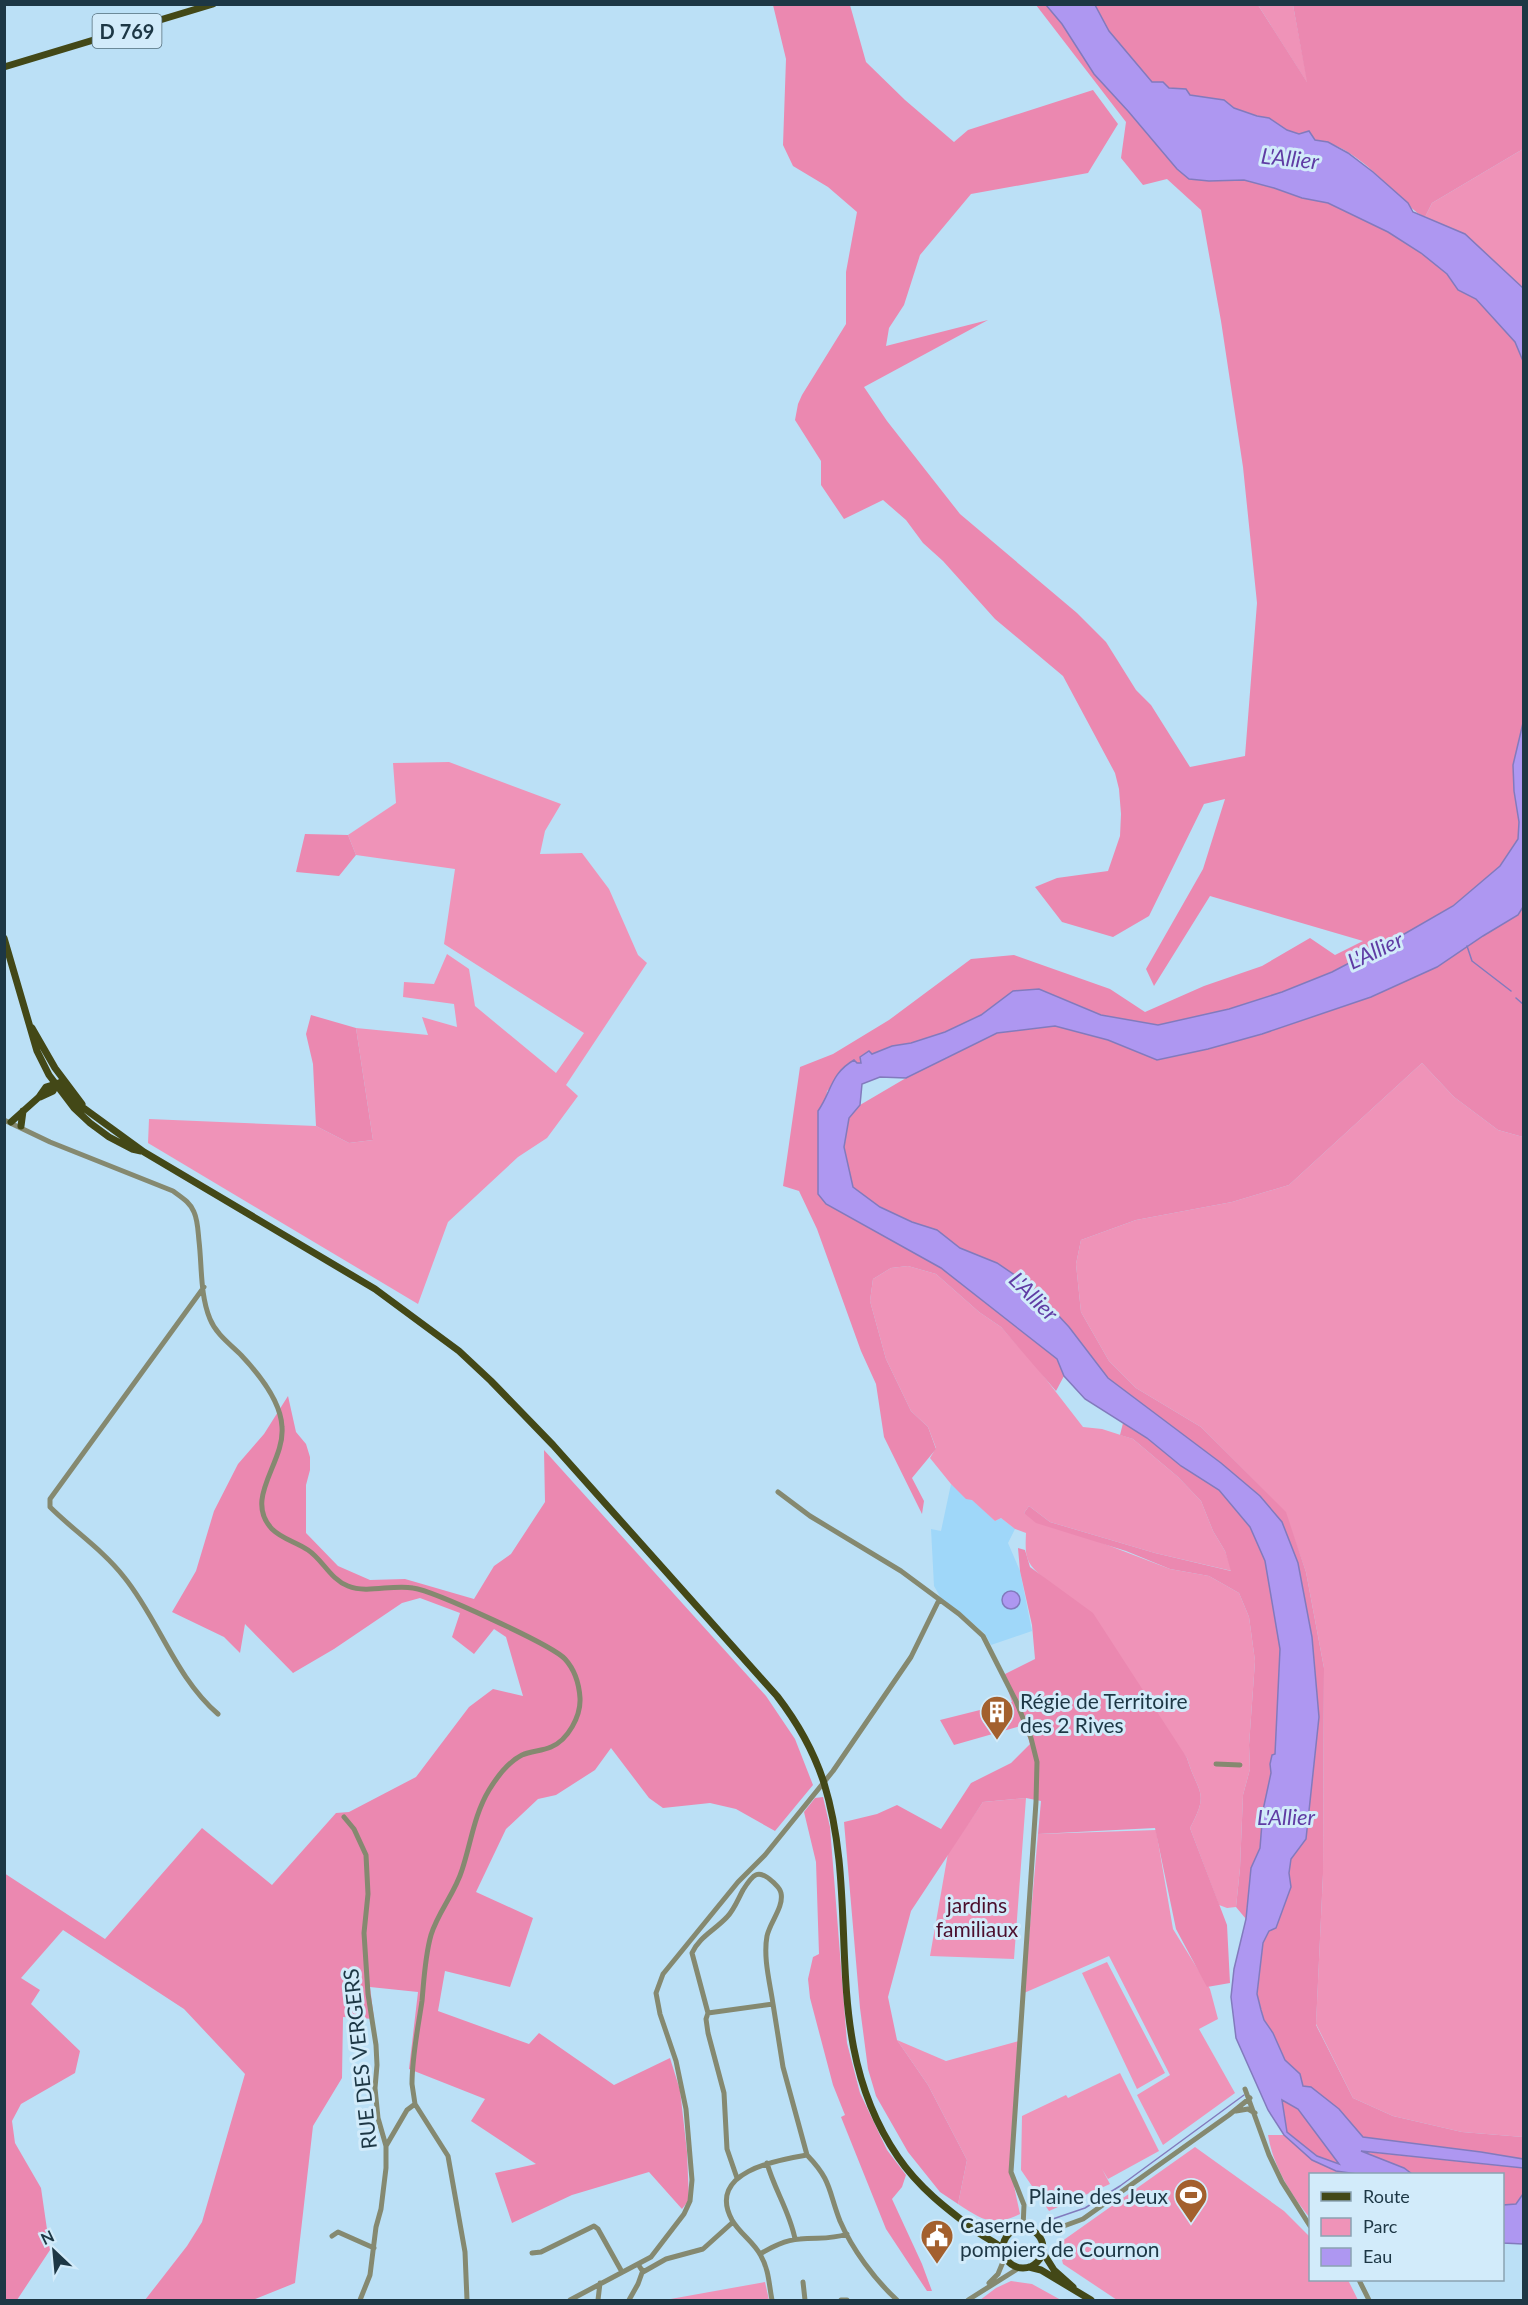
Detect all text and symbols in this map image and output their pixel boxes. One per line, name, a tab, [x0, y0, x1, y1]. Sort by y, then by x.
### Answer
road number: D 769	[92, 14, 162, 48]
water label: L'Allier	[1260, 142, 1321, 175]
water label: L'Allier	[1343, 925, 1408, 975]
water label: L'Allier	[1004, 1266, 1064, 1326]
place label: Régie de Territoire des 2 Rives	[1020, 1688, 1188, 1737]
building icon: Régie de Territoire des 2 Rives	[979, 1694, 1015, 1741]
water label: L'Allier	[1257, 1803, 1316, 1830]
park label: jardins familiaux	[936, 1892, 1019, 1941]
street label: RUE DES VERGERS	[337, 1967, 381, 2151]
legend	[1309, 2173, 1504, 2281]
sports icon: Plaine des Jeux	[1173, 2177, 1209, 2224]
place label: Plaine des Jeux	[1028, 2183, 1169, 2208]
text: Route	[1363, 2185, 1410, 2207]
place label: Caserne de pompiers de Cournon	[960, 2212, 1160, 2261]
text: Parc	[1363, 2215, 1398, 2237]
public building icon: Caserne de pompiers de Cournon	[919, 2218, 955, 2265]
north arrow	[24, 2221, 84, 2281]
text: N	[38, 2226, 57, 2248]
text: Eau	[1363, 2245, 1392, 2267]

